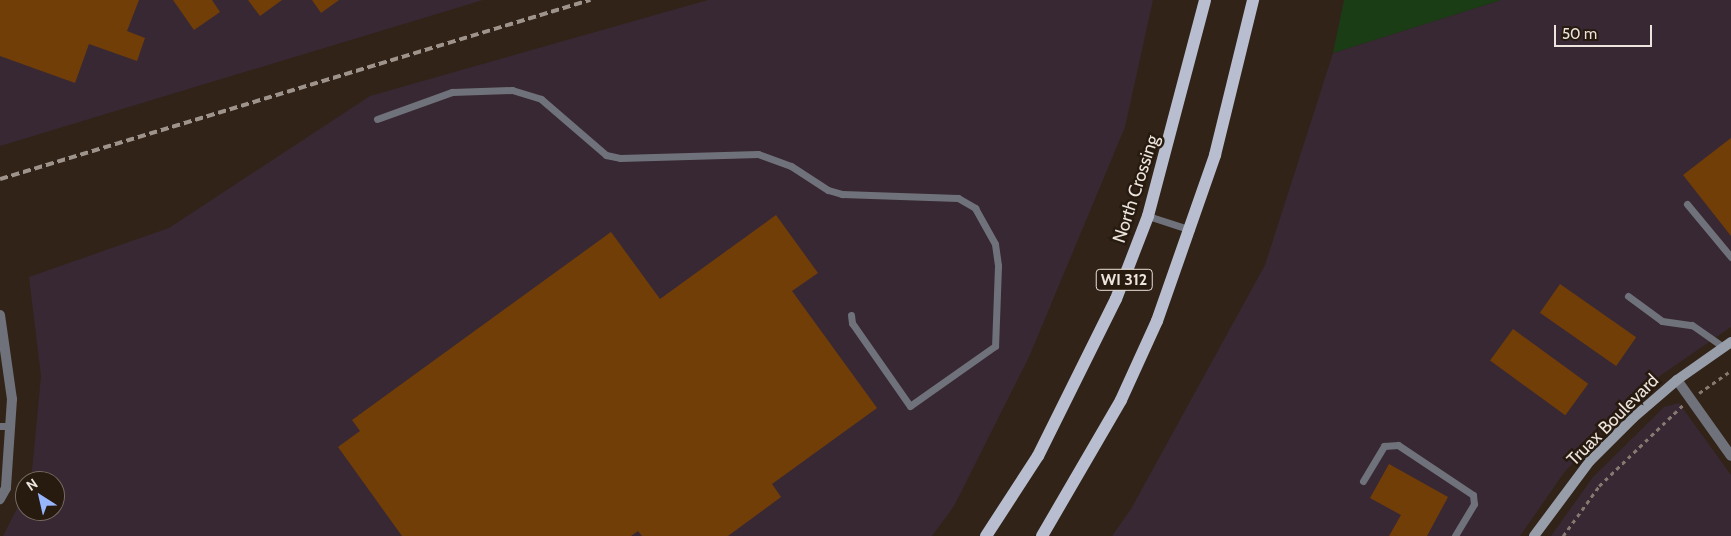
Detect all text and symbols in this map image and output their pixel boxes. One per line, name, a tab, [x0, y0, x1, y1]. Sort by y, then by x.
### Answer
scale bar	[1556, 15, 1654, 47]
text: 50 m	[1562, 25, 1597, 43]
street label: North Crossing	[1108, 132, 1164, 246]
road number: WI 312	[1095, 266, 1153, 294]
street label: Truax Boulevard	[1563, 370, 1663, 470]
north arrow	[15, 471, 65, 521]
text: N	[23, 474, 41, 495]

